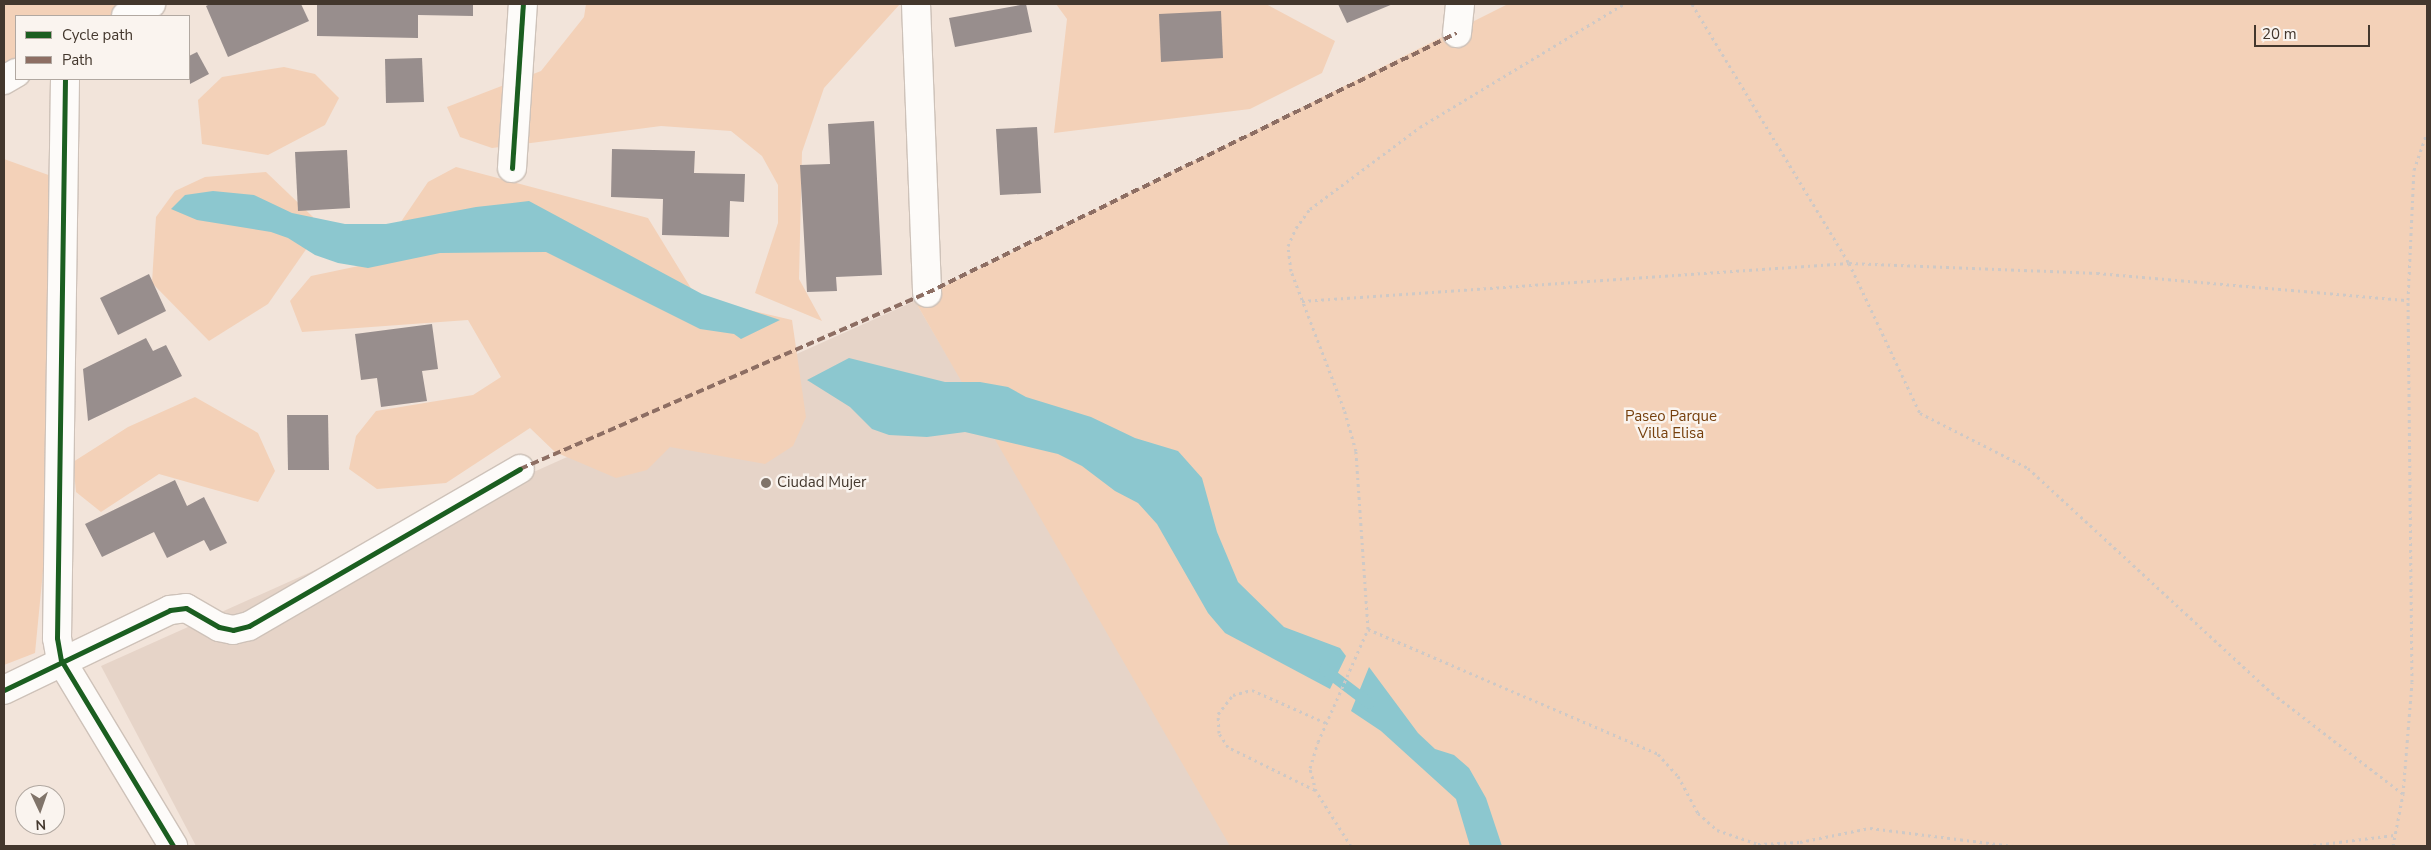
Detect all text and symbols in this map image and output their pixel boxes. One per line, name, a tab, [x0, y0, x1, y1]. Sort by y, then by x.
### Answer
legend	[15, 15, 190, 80]
scale bar	[2256, 15, 2372, 47]
text: 20 m	[2262, 24, 2297, 44]
text: Cycle path	[62, 25, 133, 45]
text: Path	[62, 50, 93, 70]
park label: Paseo Parque Villa Elisa	[1625, 407, 1717, 442]
place label: Ciudad Mujer	[777, 474, 866, 492]
marker: Ciudad Mujer	[759, 476, 773, 490]
north arrow	[15, 785, 65, 835]
text: N	[35, 815, 46, 834]

